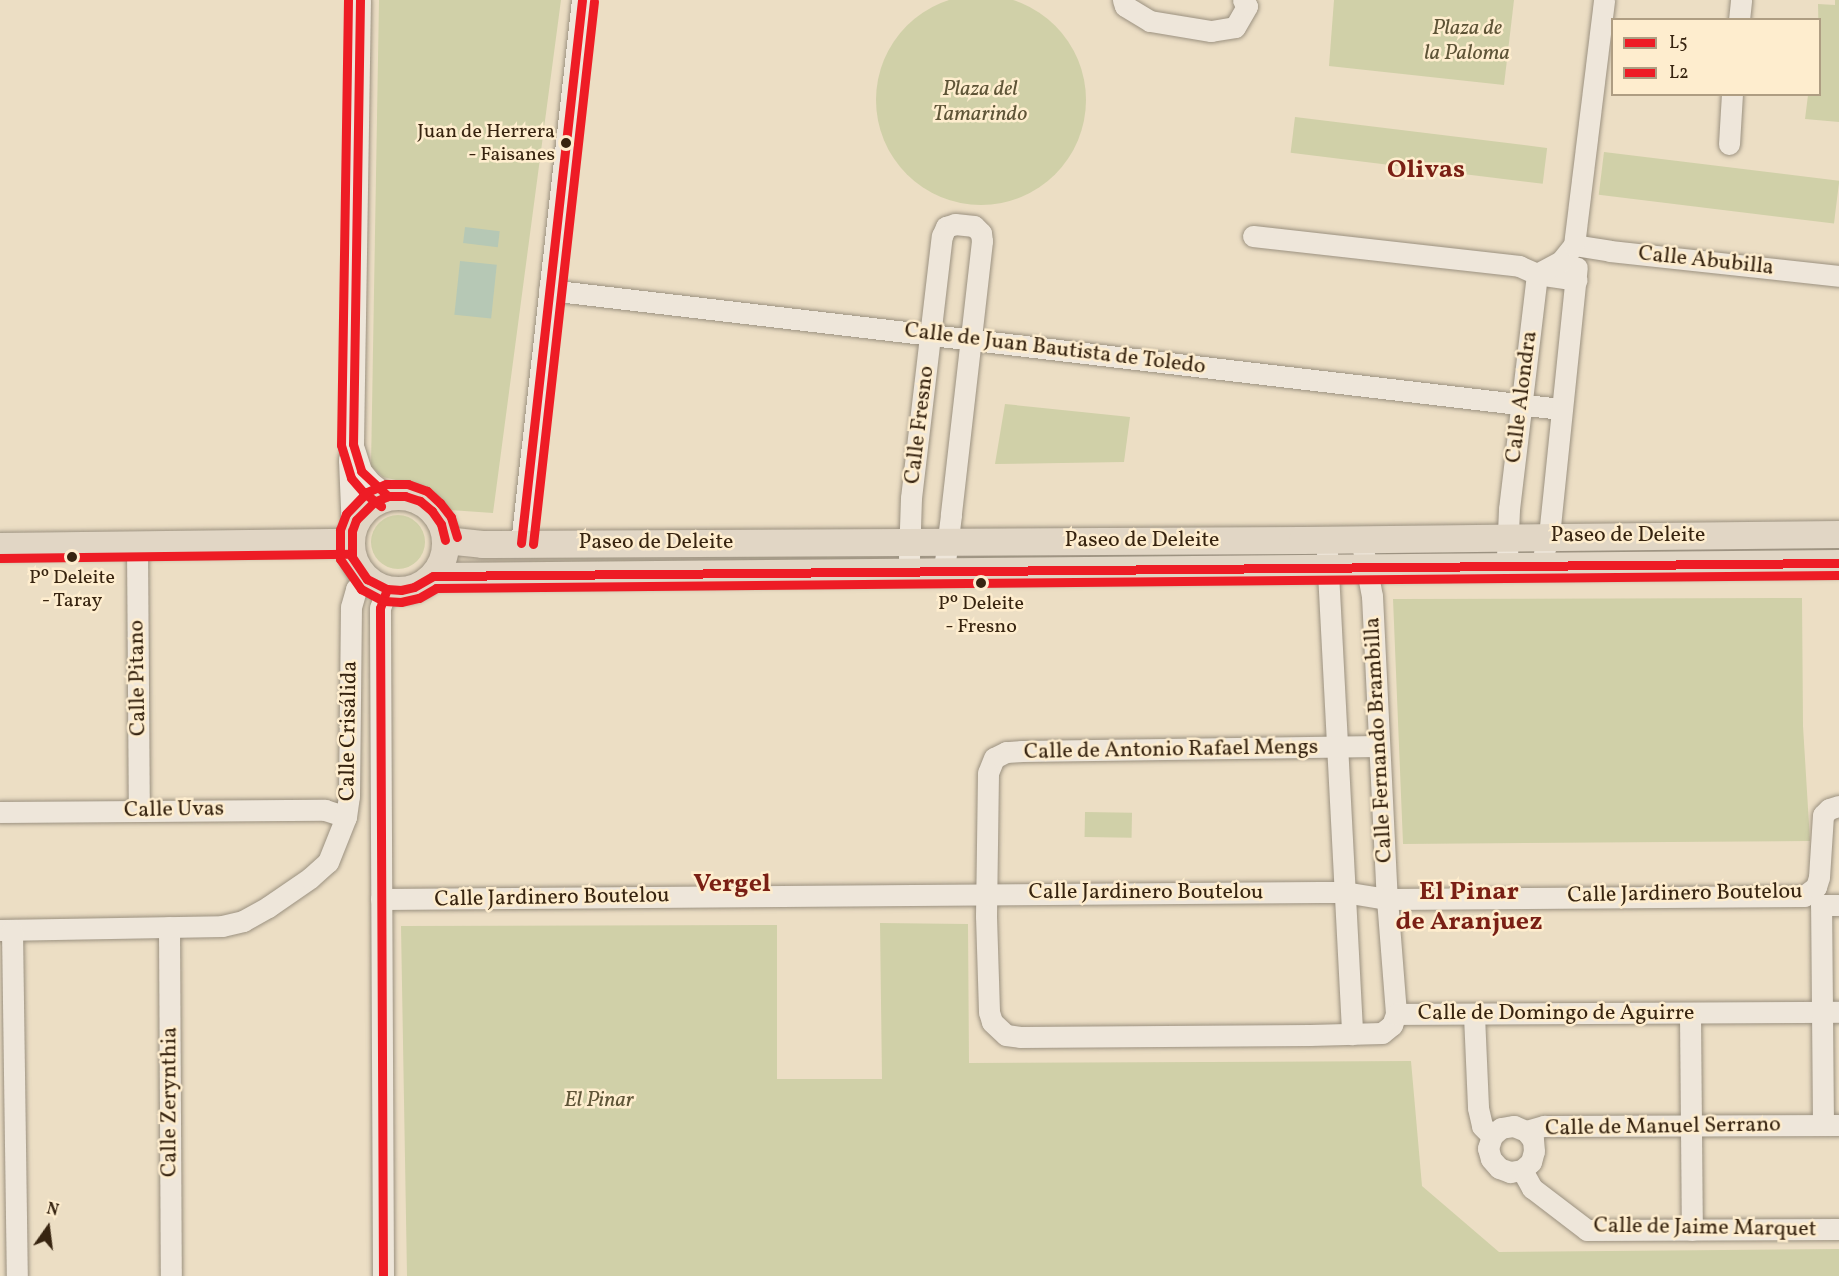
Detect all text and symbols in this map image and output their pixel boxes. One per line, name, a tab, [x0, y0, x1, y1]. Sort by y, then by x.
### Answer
park label: Plaza de la Paloma	[1424, 15, 1510, 66]
legend	[1611, 18, 1821, 96]
text: L5	[1669, 31, 1688, 56]
text: L2	[1669, 61, 1689, 86]
park label: Plaza del Tamarindo	[933, 76, 1027, 128]
place label: Juan de Herrera - Faisanes	[417, 120, 555, 167]
marker: Juan de Herrera - Faisanes	[560, 137, 572, 149]
district label: Olivas	[1387, 155, 1465, 187]
street label: Calle Abubilla	[1637, 241, 1775, 281]
street label: Calle de Juan Bautista de Toledo	[903, 317, 1207, 381]
street label: Calle Alondra	[1501, 329, 1543, 465]
street label: Calle Fresno	[900, 364, 940, 486]
street label: Paseo de Deleite	[1551, 523, 1705, 549]
street label: Paseo de Deleite	[1065, 528, 1219, 554]
street label: Paseo de Deleite	[579, 530, 733, 556]
marker: Pº Deleite - Taray	[66, 551, 78, 563]
place label: Pº Deleite - Taray	[29, 566, 115, 613]
marker: Pº Deleite - Fresno	[975, 577, 987, 589]
place label: Pº Deleite - Fresno	[938, 592, 1024, 639]
street label: Calle Fernando Brambilla	[1359, 616, 1399, 864]
street label: Calle Pitano	[124, 620, 152, 736]
street label: Calle Crisálida	[335, 661, 363, 801]
street label: Calle de Antonio Rafael Mengs	[1024, 734, 1318, 766]
street label: Calle Uvas	[124, 796, 224, 824]
district label: Vergel	[693, 869, 771, 901]
district label: El Pinar de Aranjuez	[1396, 877, 1542, 939]
street label: Calle Jardinero Boutelou	[1567, 879, 1803, 909]
street label: Calle Jardinero Boutelou	[1028, 880, 1264, 906]
street label: Calle Jardinero Boutelou	[434, 883, 670, 913]
street label: Calle de Domingo de Aguirre	[1418, 1001, 1694, 1027]
street label: Calle Zerynthia	[157, 1027, 183, 1177]
park label: El Pinar	[564, 1088, 634, 1114]
street label: Calle de Manuel Serrano	[1545, 1112, 1781, 1142]
north arrow	[18, 1198, 78, 1258]
text: N	[44, 1198, 61, 1223]
street label: Calle de Jaime Marquet	[1593, 1213, 1817, 1243]

